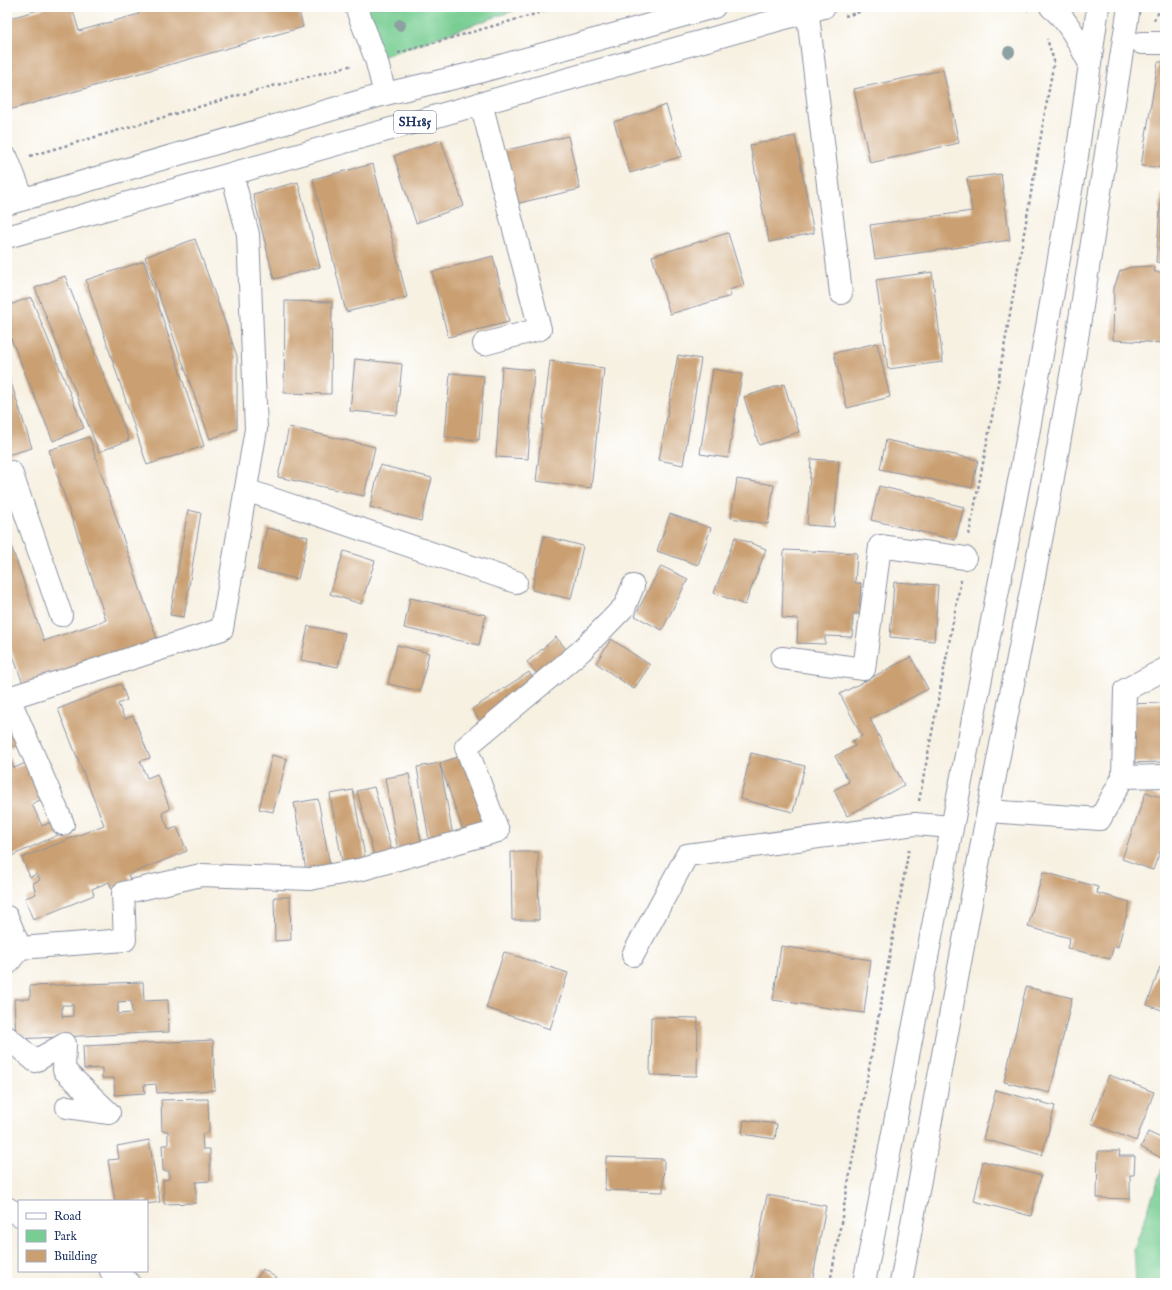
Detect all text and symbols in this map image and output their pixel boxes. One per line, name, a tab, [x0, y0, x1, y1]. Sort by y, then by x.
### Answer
road number: SH185	[394, 111, 436, 133]
legend	[18, 1200, 148, 1272]
text: Road	[54, 1209, 82, 1224]
text: Park	[54, 1229, 77, 1244]
text: Building	[54, 1249, 98, 1264]

